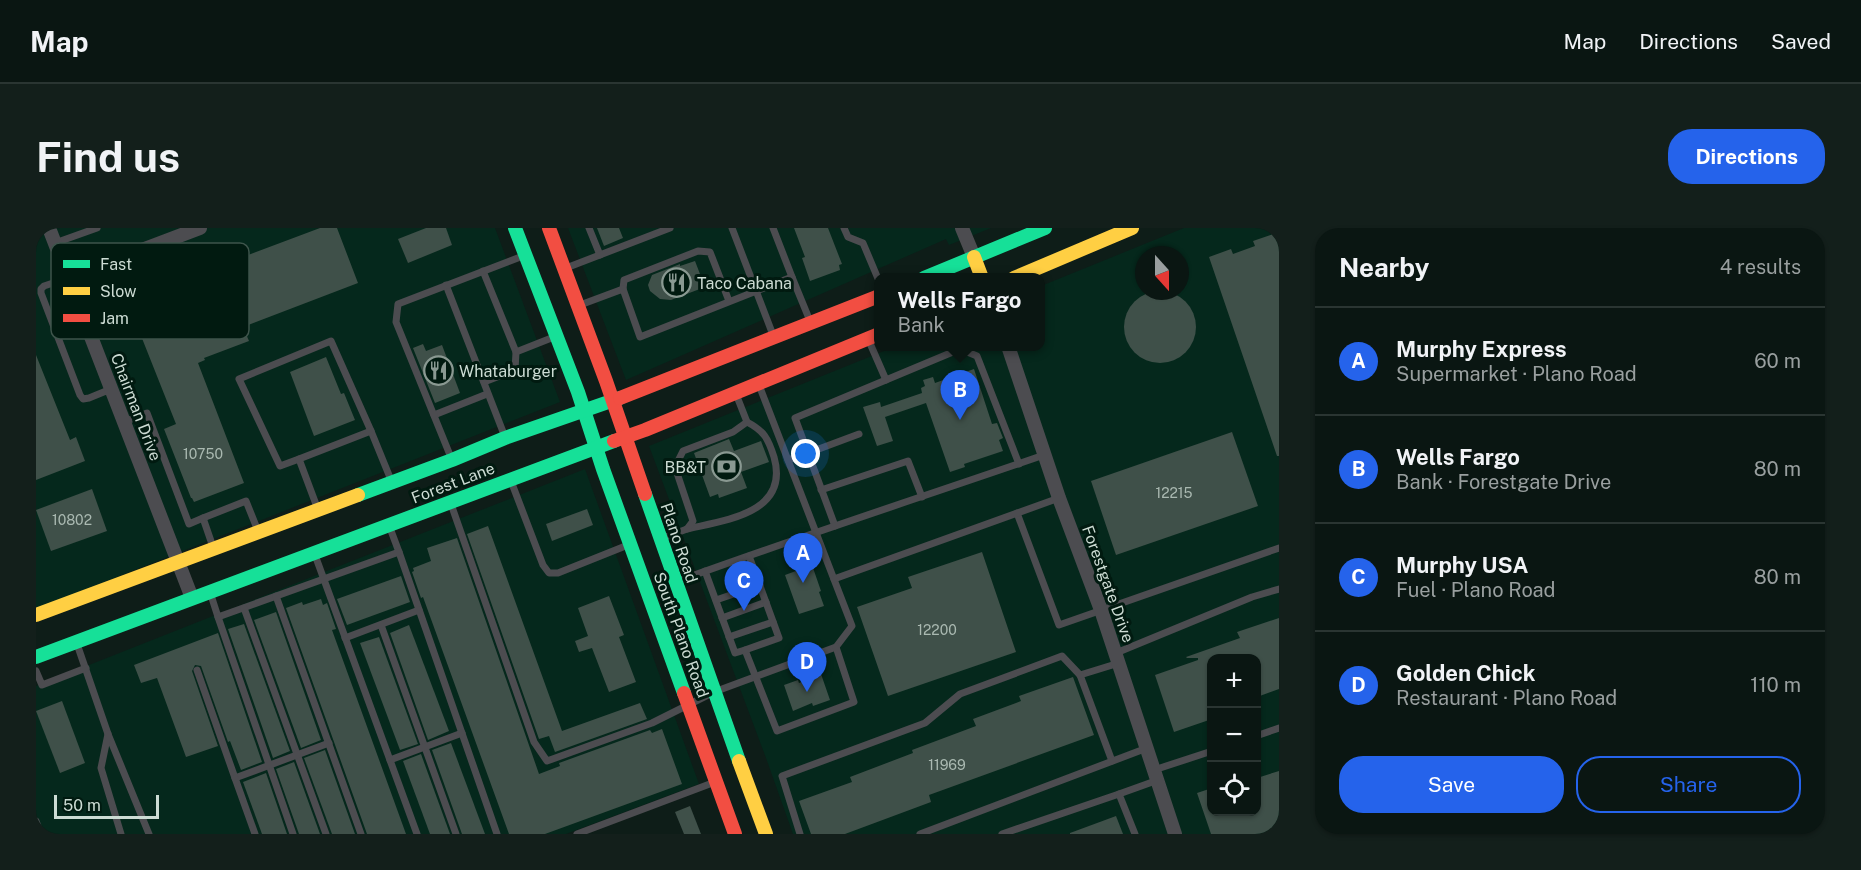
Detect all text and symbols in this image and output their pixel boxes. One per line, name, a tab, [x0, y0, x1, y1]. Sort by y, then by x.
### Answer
text: Map	[30, 25, 89, 58]
text: Map	[1564, 29, 1606, 54]
text: Directions	[1639, 29, 1738, 54]
text: Saved	[1771, 29, 1831, 54]
button: Directions	[1668, 129, 1825, 184]
text: Find us	[36, 132, 180, 181]
legend	[51, 243, 249, 339]
north arrow	[1135, 246, 1189, 300]
text: Nearby	[1339, 252, 1429, 283]
text: Fast	[100, 255, 132, 274]
text: 4 results	[1720, 255, 1801, 279]
restaurant icon: Taco Cabana	[660, 267, 692, 299]
popup	[874, 273, 1045, 351]
place label: Taco Cabana	[697, 274, 792, 293]
text: Slow	[100, 282, 137, 301]
text: Wells Fargo	[898, 287, 1021, 313]
text: Jam	[100, 309, 129, 328]
text: Bank	[898, 313, 945, 337]
text: Murphy Express	[1396, 336, 1567, 362]
text: A	[1351, 349, 1366, 373]
text: 60 m	[1754, 349, 1801, 373]
street label: Chairman Drive	[107, 351, 165, 463]
restaurant icon: Whataburger	[422, 355, 454, 387]
place label: Whataburger	[459, 362, 557, 381]
text: Supermarket · Plano Road	[1396, 362, 1637, 386]
pin: B	[940, 370, 980, 420]
your location	[791, 439, 820, 468]
text: Wells Fargo	[1396, 444, 1520, 470]
house number: 10750	[183, 446, 223, 462]
bank icon: BB&T	[711, 451, 743, 483]
text: B	[1352, 457, 1365, 481]
text: 80 m	[1754, 457, 1801, 481]
street label: Forest Lane	[409, 458, 497, 508]
place label: BB&T	[665, 458, 706, 477]
text: Bank · Forestgate Drive	[1396, 470, 1611, 494]
house number: 12215	[1155, 485, 1193, 501]
street label: Plano Road	[656, 500, 702, 586]
house number: 10802	[52, 512, 92, 528]
street label: Forestgate Drive	[1078, 523, 1138, 645]
pin: A	[784, 534, 822, 583]
text: Murphy USA	[1396, 552, 1528, 578]
pin: C	[724, 562, 764, 611]
text: C	[1351, 565, 1366, 589]
text: 80 m	[1754, 565, 1801, 589]
street label: South Plano Road	[649, 570, 713, 700]
text: Fuel · Plano Road	[1396, 578, 1556, 602]
house number: 12200	[917, 622, 957, 638]
pin: D	[788, 642, 826, 692]
map controls	[1207, 654, 1261, 816]
button: +	[1207, 654, 1261, 708]
text: Golden Chick	[1396, 660, 1535, 686]
text: D	[1351, 673, 1366, 697]
text: 110 m	[1750, 673, 1801, 697]
text: Restaurant · Plano Road	[1396, 686, 1617, 710]
button: −	[1207, 708, 1261, 762]
button: Save	[1339, 756, 1564, 813]
button: Share	[1576, 756, 1801, 813]
house number: 11969	[928, 757, 966, 773]
button: locate	[1207, 762, 1261, 816]
scale bar	[54, 792, 159, 820]
text: 50 m	[63, 796, 101, 815]

